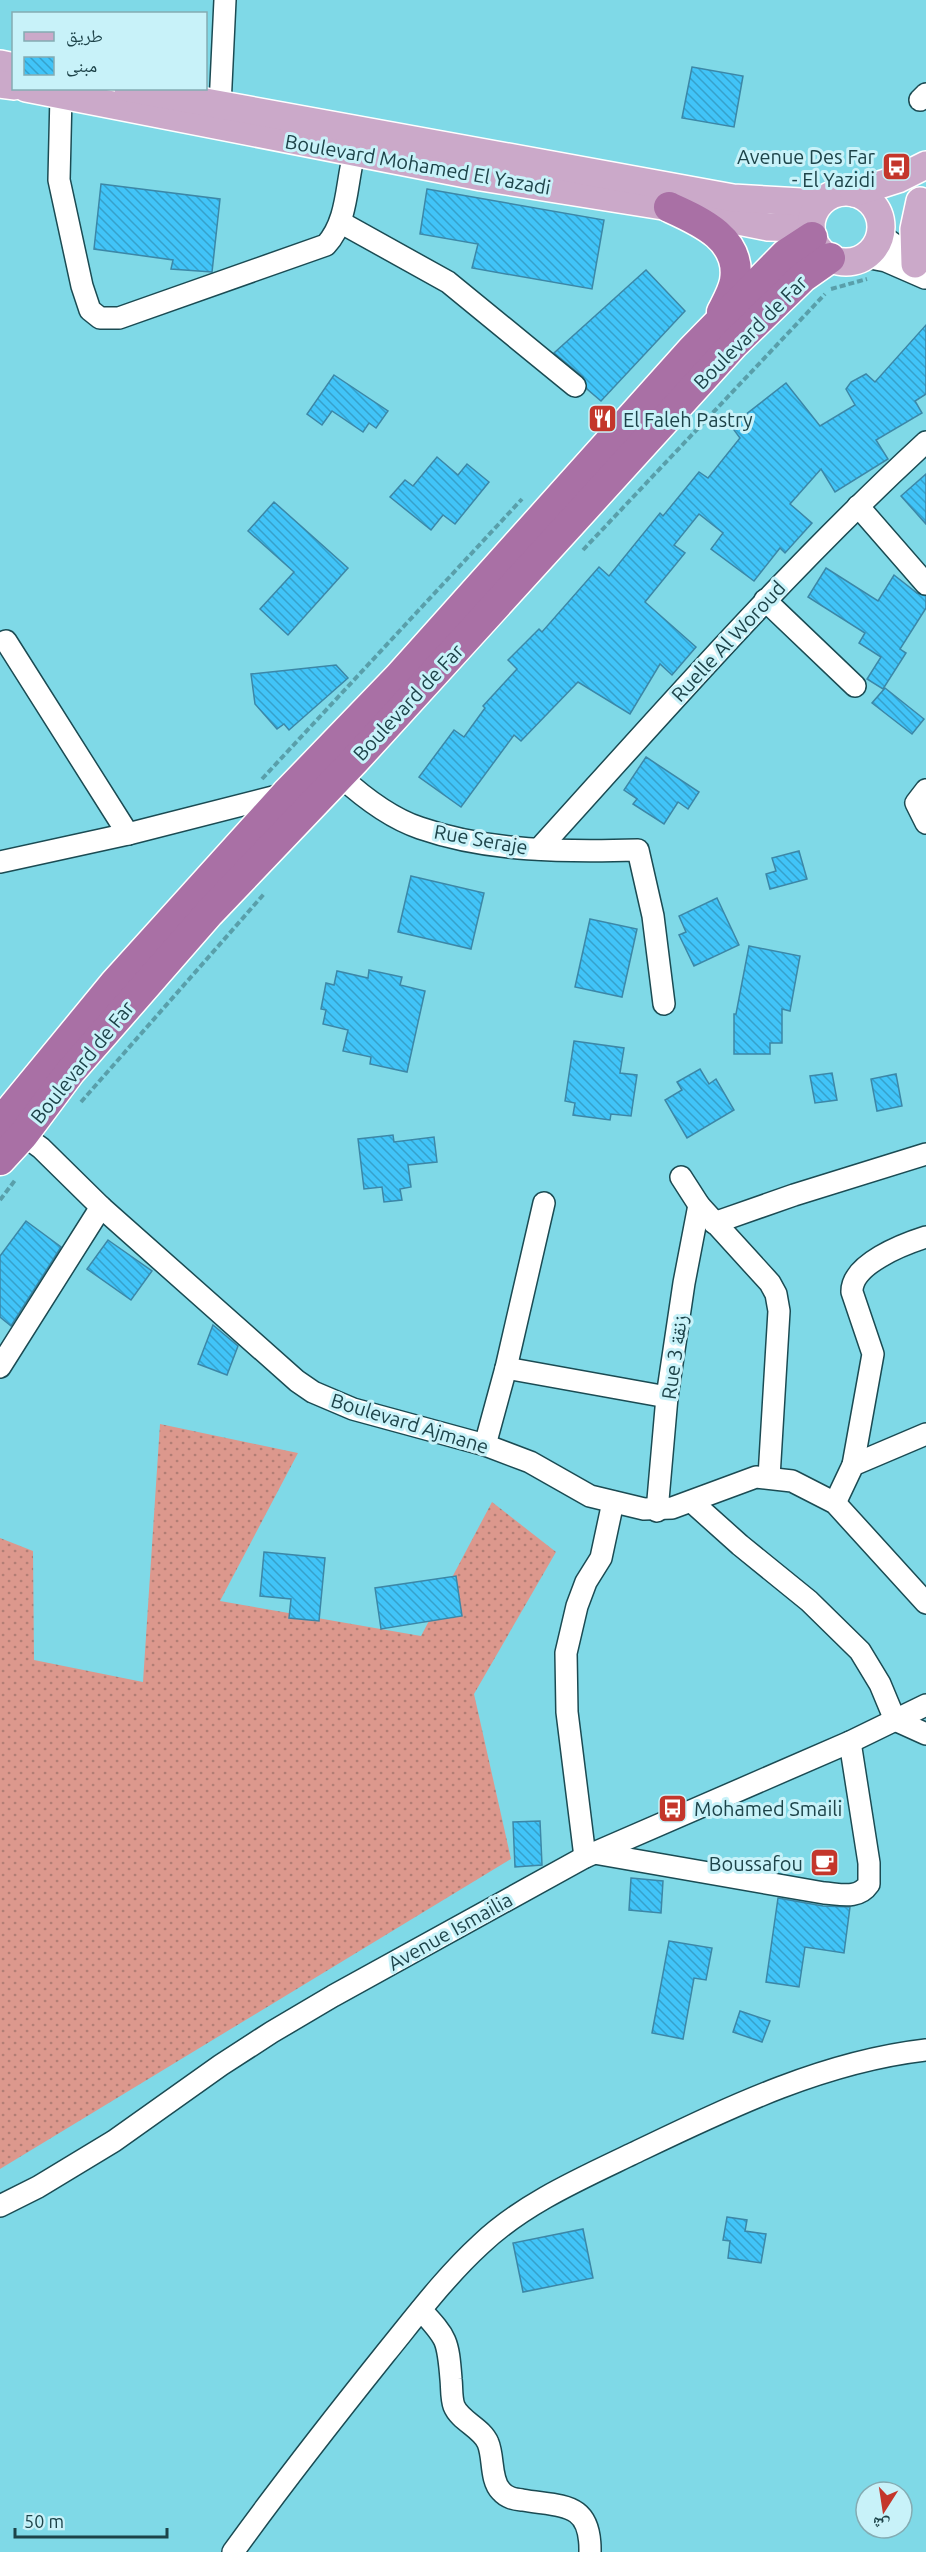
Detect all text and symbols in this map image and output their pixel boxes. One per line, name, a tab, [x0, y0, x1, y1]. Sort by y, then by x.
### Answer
legend	[12, 12, 207, 90]
text: طريق	[66, 25, 103, 47]
text: مبنى	[66, 55, 97, 77]
street label: Boulevard Mohamed El Yazadi	[283, 129, 553, 199]
place label: Avenue Des Far - El Yazidi	[737, 145, 875, 191]
bus stop icon: Avenue Des Far - El Yazidi	[880, 151, 912, 183]
street label: Boulevard de Far	[689, 270, 812, 393]
restaurant icon: El Faleh Pastry	[586, 403, 618, 435]
place label: El Faleh Pastry	[623, 408, 753, 431]
street label: Ruelle Al Woroud	[666, 576, 790, 706]
street label: Boulevard de Far	[348, 639, 468, 765]
street label: Rue Seraje	[432, 819, 530, 859]
street label: Boulevard de Far	[26, 996, 139, 1128]
street label: Rue 3 زنقة	[657, 1313, 691, 1401]
street label: Boulevard Ajmane	[328, 1388, 492, 1458]
bus stop icon: Mohamed Smaili	[657, 1792, 689, 1824]
place label: Mohamed Smaili	[694, 1797, 842, 1820]
cafe icon: Boussafou	[808, 1847, 840, 1879]
place label: Boussafou	[709, 1852, 803, 1875]
street label: Avenue Ismailia	[384, 1887, 516, 1975]
north arrow	[854, 2480, 914, 2540]
scale bar	[15, 2501, 166, 2539]
text: 50 m	[24, 2511, 64, 2531]
text: ش	[871, 2513, 891, 2535]

